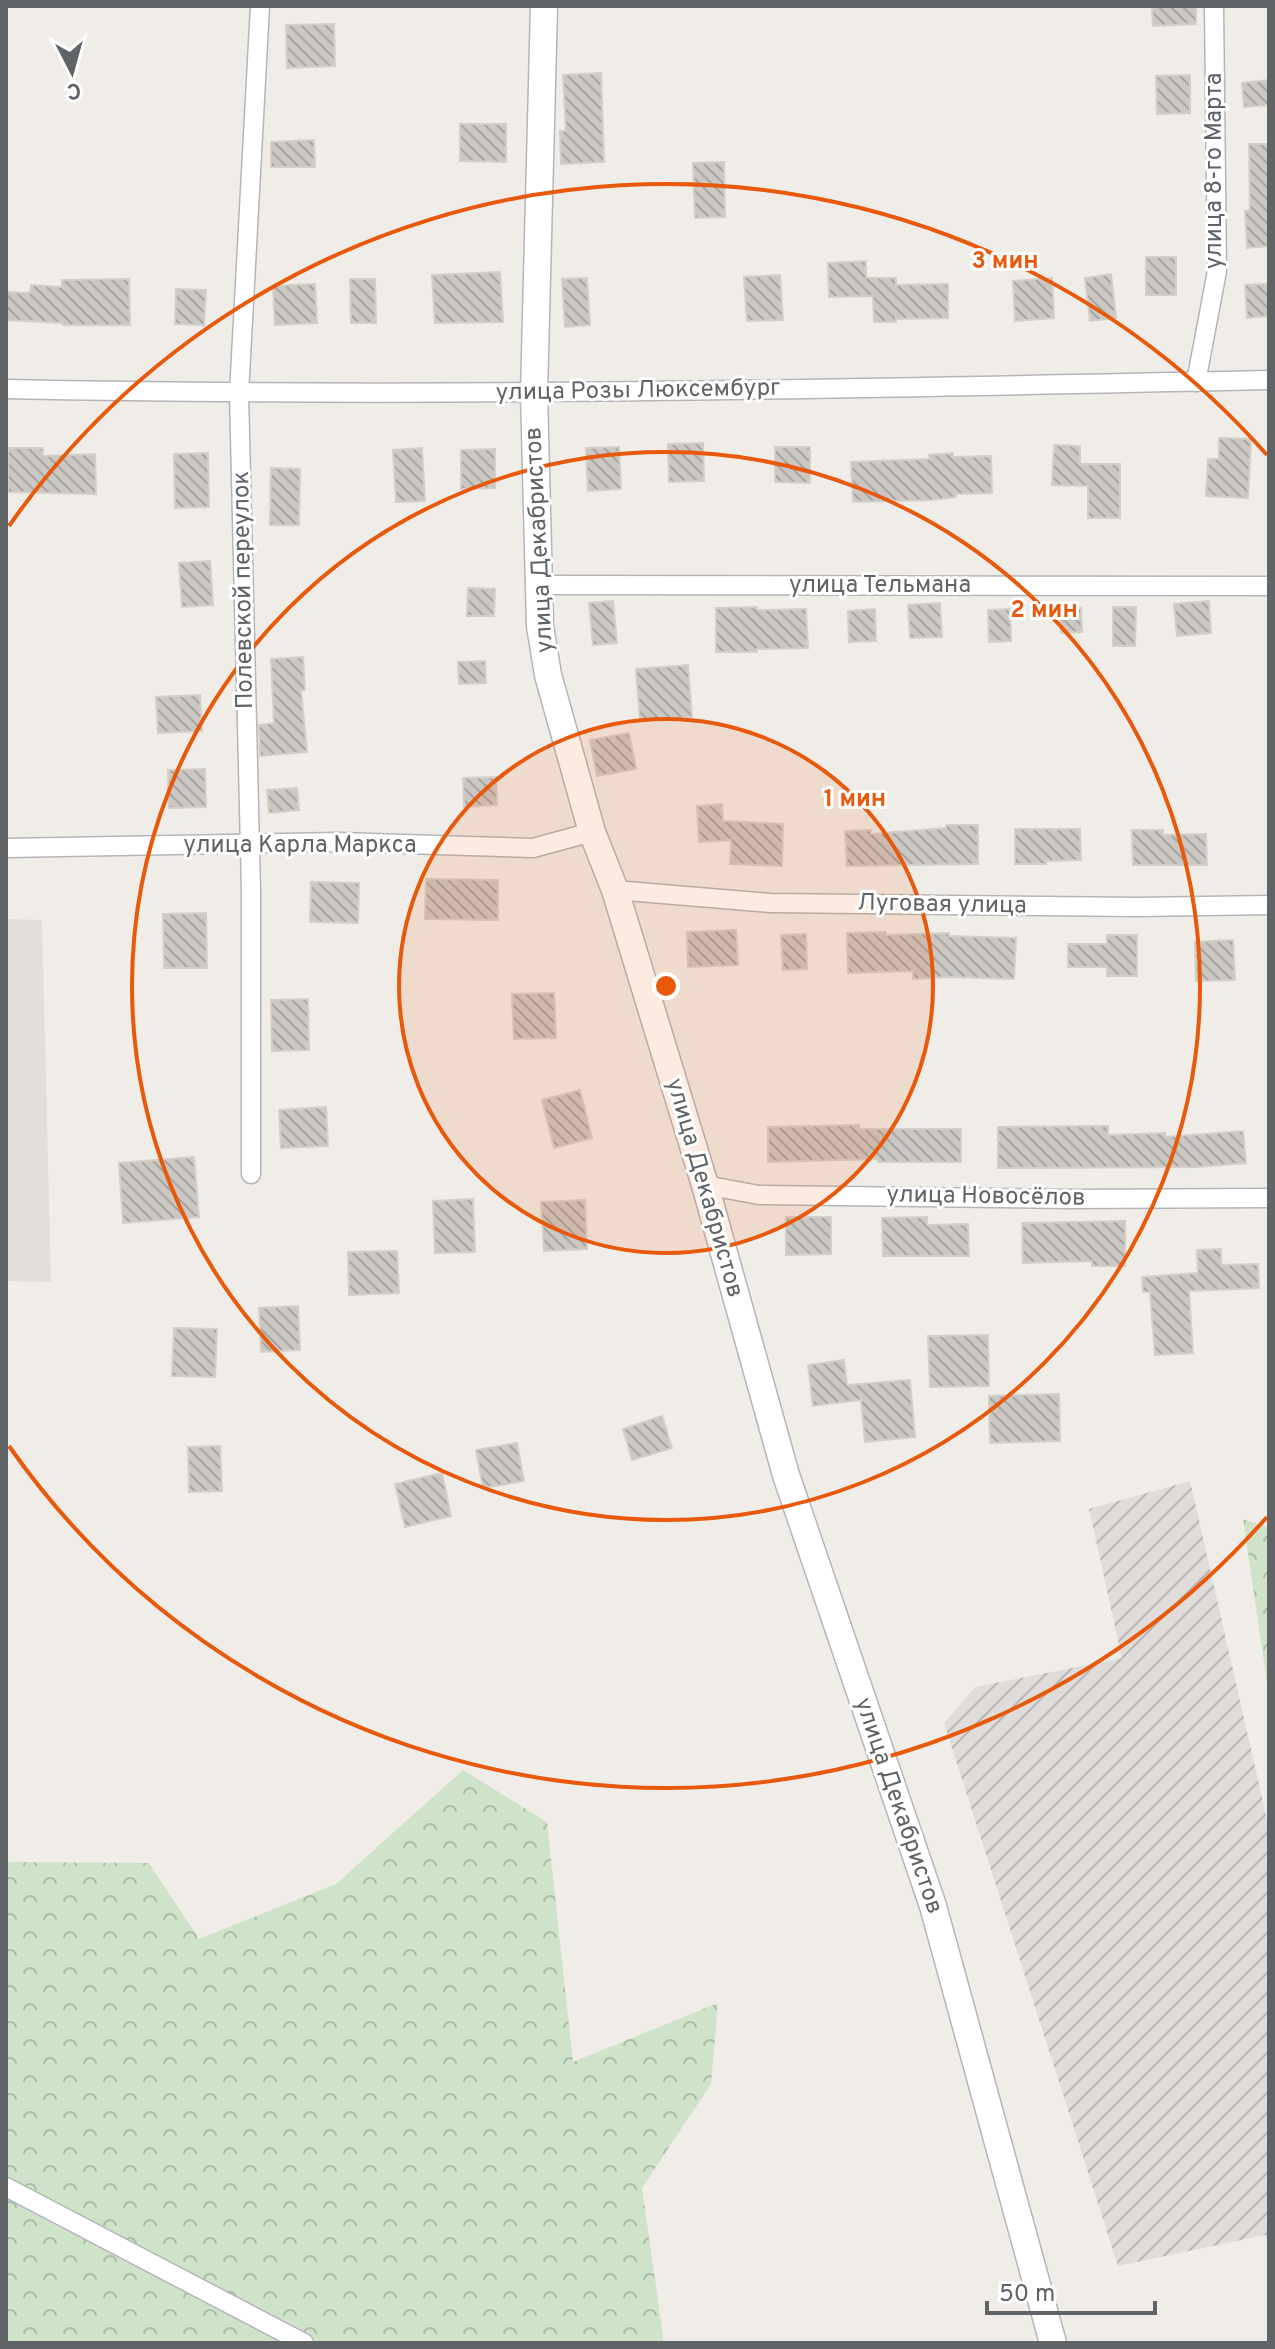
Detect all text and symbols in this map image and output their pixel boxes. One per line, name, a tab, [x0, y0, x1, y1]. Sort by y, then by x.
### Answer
north arrow	[32, 32, 112, 112]
street label: улица 8-го Марта	[1200, 73, 1230, 269]
text: С	[65, 75, 82, 104]
text: 3 мин	[971, 247, 1039, 277]
street label: улица Розы Люксембург	[495, 374, 781, 408]
street label: улица Декабристов	[519, 426, 561, 654]
street label: Полевской переулок	[227, 471, 261, 709]
street label: улица Тельмана	[789, 571, 971, 601]
text: 2 мин	[1010, 596, 1078, 626]
text: 1 мин	[824, 785, 886, 815]
street label: улица Карла Маркса	[183, 831, 417, 861]
street label: Луговая улица	[857, 889, 1027, 921]
centre of rings	[652, 972, 680, 1000]
street label: улица Декабристов	[658, 1075, 750, 1301]
street label: улица Новосёлов	[886, 1180, 1086, 1214]
street label: улица Декабристов	[847, 1694, 949, 1918]
scale bar	[987, 2265, 1155, 2315]
text: 50 m	[999, 2280, 1055, 2310]

